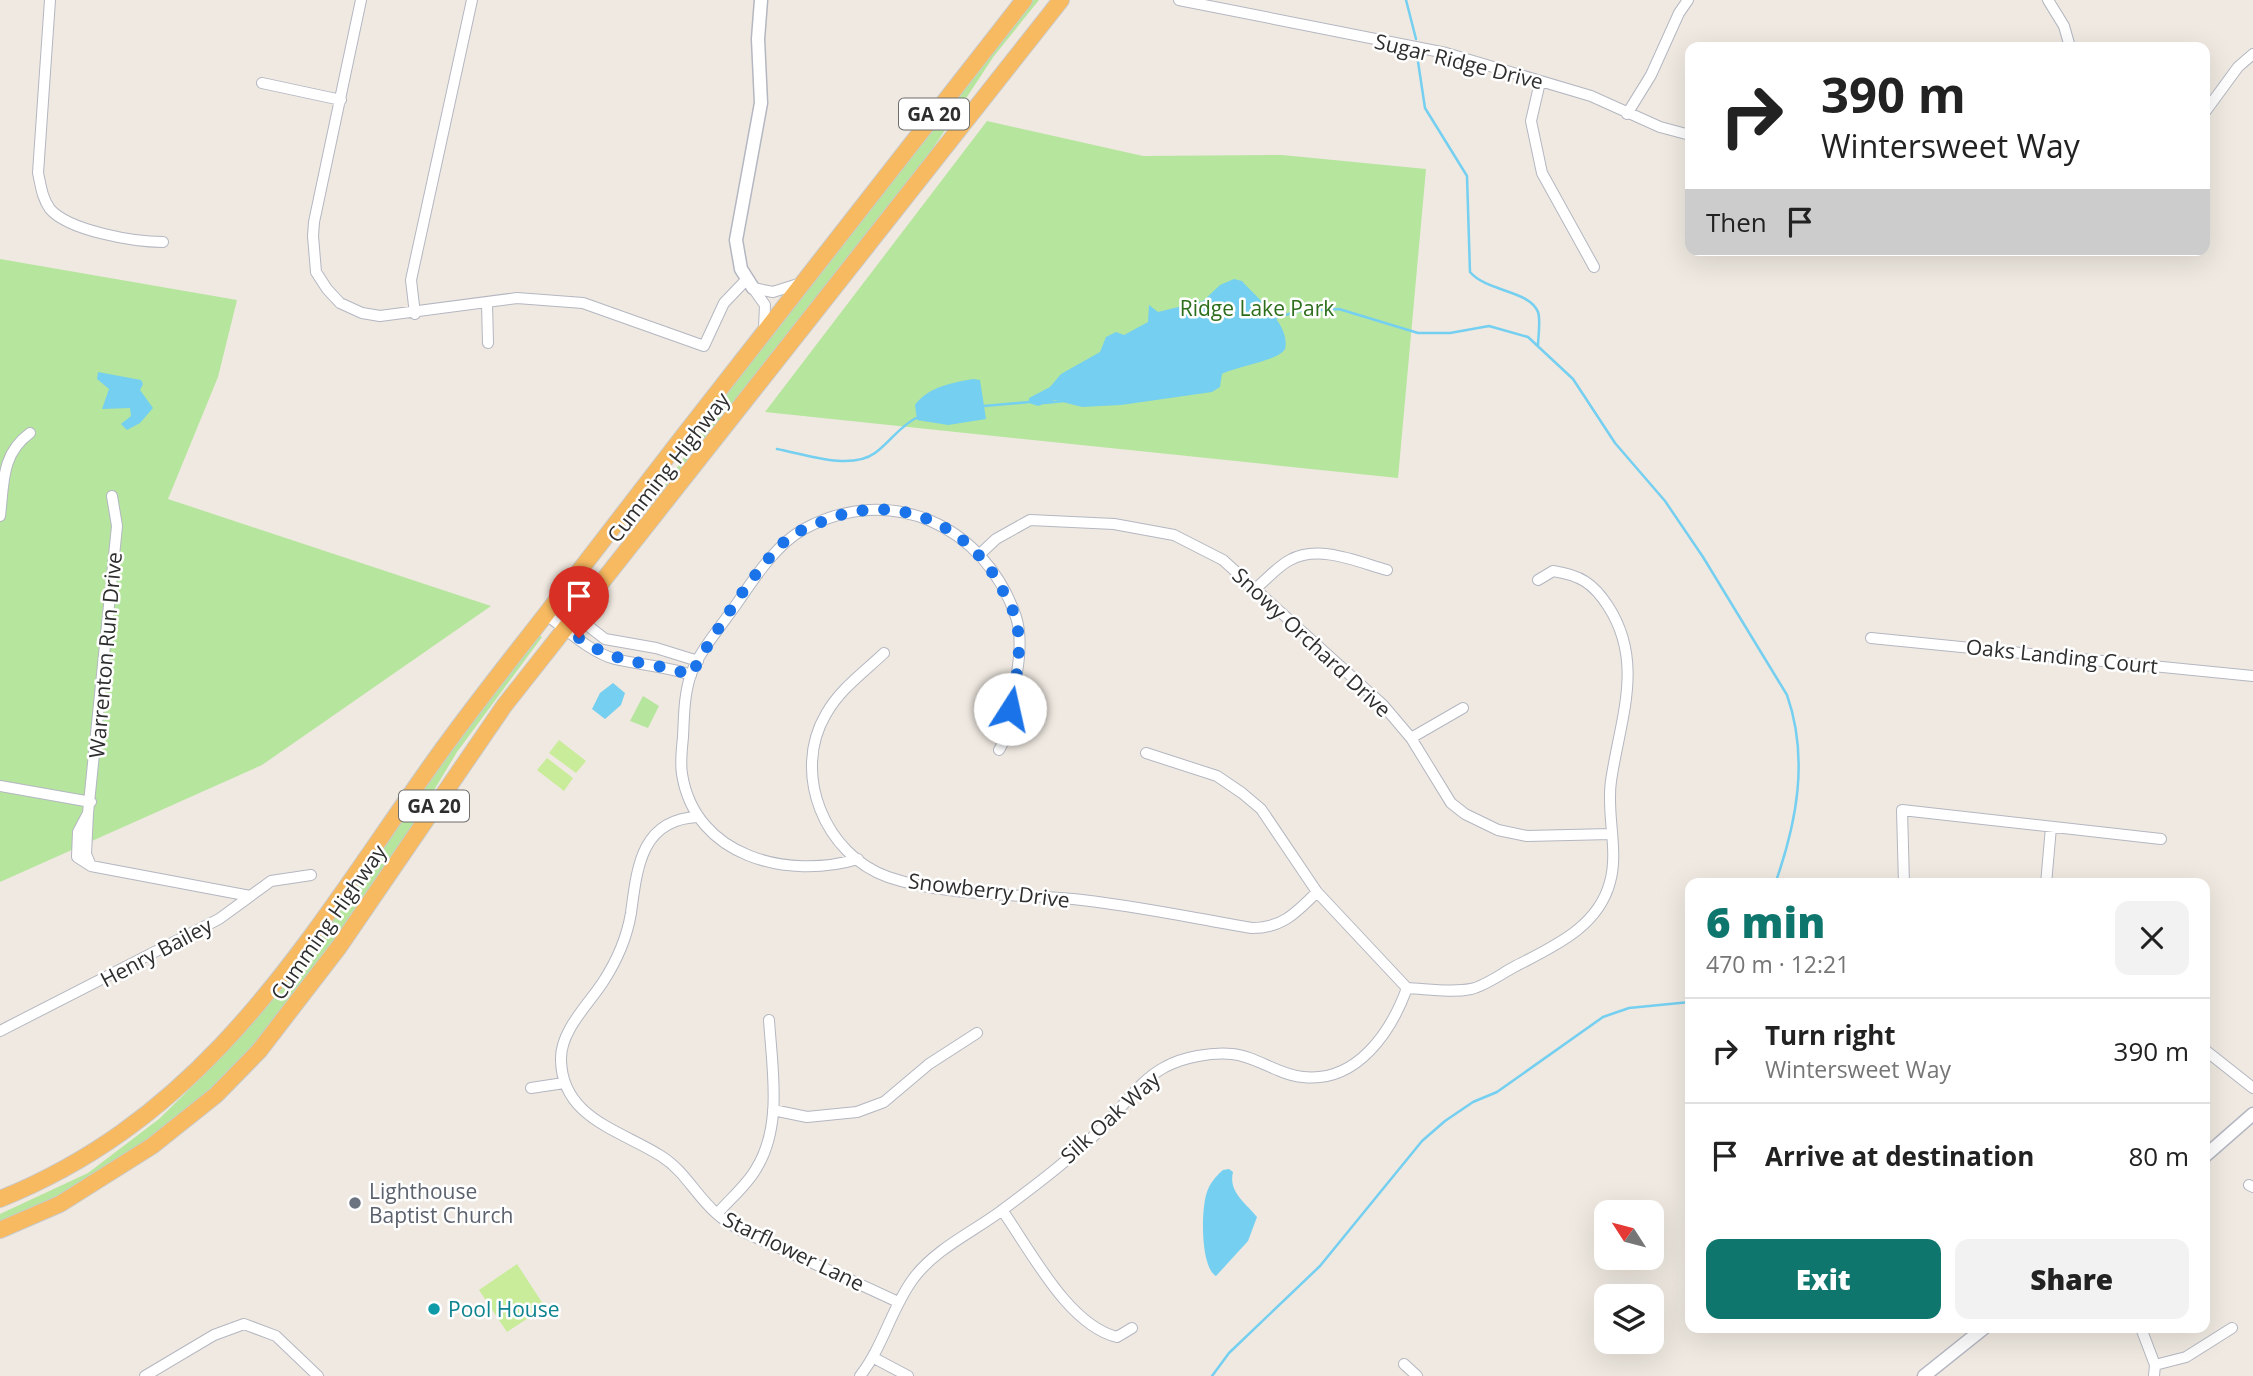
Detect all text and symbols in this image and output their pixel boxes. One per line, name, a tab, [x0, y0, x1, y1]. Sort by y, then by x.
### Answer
street label: Sugar Ridge Drive	[1372, 27, 1546, 95]
text: 390 m	[1821, 61, 1966, 127]
icon: right	[1706, 70, 1797, 161]
road number: GA 20	[899, 98, 969, 130]
text: Wintersweet Way	[1821, 124, 2080, 167]
icon: arrive	[1781, 203, 1819, 241]
text: Then	[1706, 204, 1767, 240]
park label: Ridge Lake Park	[1180, 294, 1334, 322]
street label: Cumming Highway	[600, 386, 736, 548]
street label: Warrenton Run Drive	[82, 551, 128, 759]
street label: Snowy Orchard Drive	[1227, 561, 1397, 723]
pin	[549, 566, 609, 638]
icon: arrive	[560, 577, 598, 615]
street label: Oaks Landing Court	[1965, 632, 2159, 680]
position arrow	[973, 672, 1047, 746]
road number: GA 20	[399, 790, 469, 821]
street label: Cumming Highway	[264, 838, 392, 1005]
street label: Snowberry Drive	[907, 866, 1071, 914]
text: 6 min	[1706, 893, 1825, 950]
button: close	[2115, 901, 2189, 975]
street label: Henry Bailey	[95, 911, 217, 993]
text: 470 m · 12:21	[1706, 948, 1849, 980]
text: Turn right	[1765, 1017, 1896, 1053]
icon: right	[1706, 1032, 1744, 1070]
text: 390 m	[2114, 1033, 2189, 1069]
text: Wintersweet Way	[1765, 1053, 1951, 1085]
street label: Silk Oak Way	[1054, 1065, 1166, 1169]
icon: arrive	[1706, 1137, 1744, 1175]
text: Arrive at destination	[1765, 1138, 2034, 1174]
text: 80 m	[2128, 1138, 2189, 1174]
place label: Lighthouse Baptist Church	[369, 1177, 513, 1229]
marker: Lighthouse Baptist Church	[347, 1195, 363, 1211]
north arrow	[1594, 1200, 1664, 1270]
map controls	[1594, 1200, 1664, 1354]
street label: Starflower Lane	[719, 1205, 869, 1297]
button: Exit	[1706, 1239, 1941, 1319]
button: Share	[1955, 1239, 2189, 1319]
button: layers	[1594, 1284, 1664, 1354]
place label: Pool House	[448, 1295, 559, 1323]
marker: Pool House	[426, 1301, 442, 1317]

